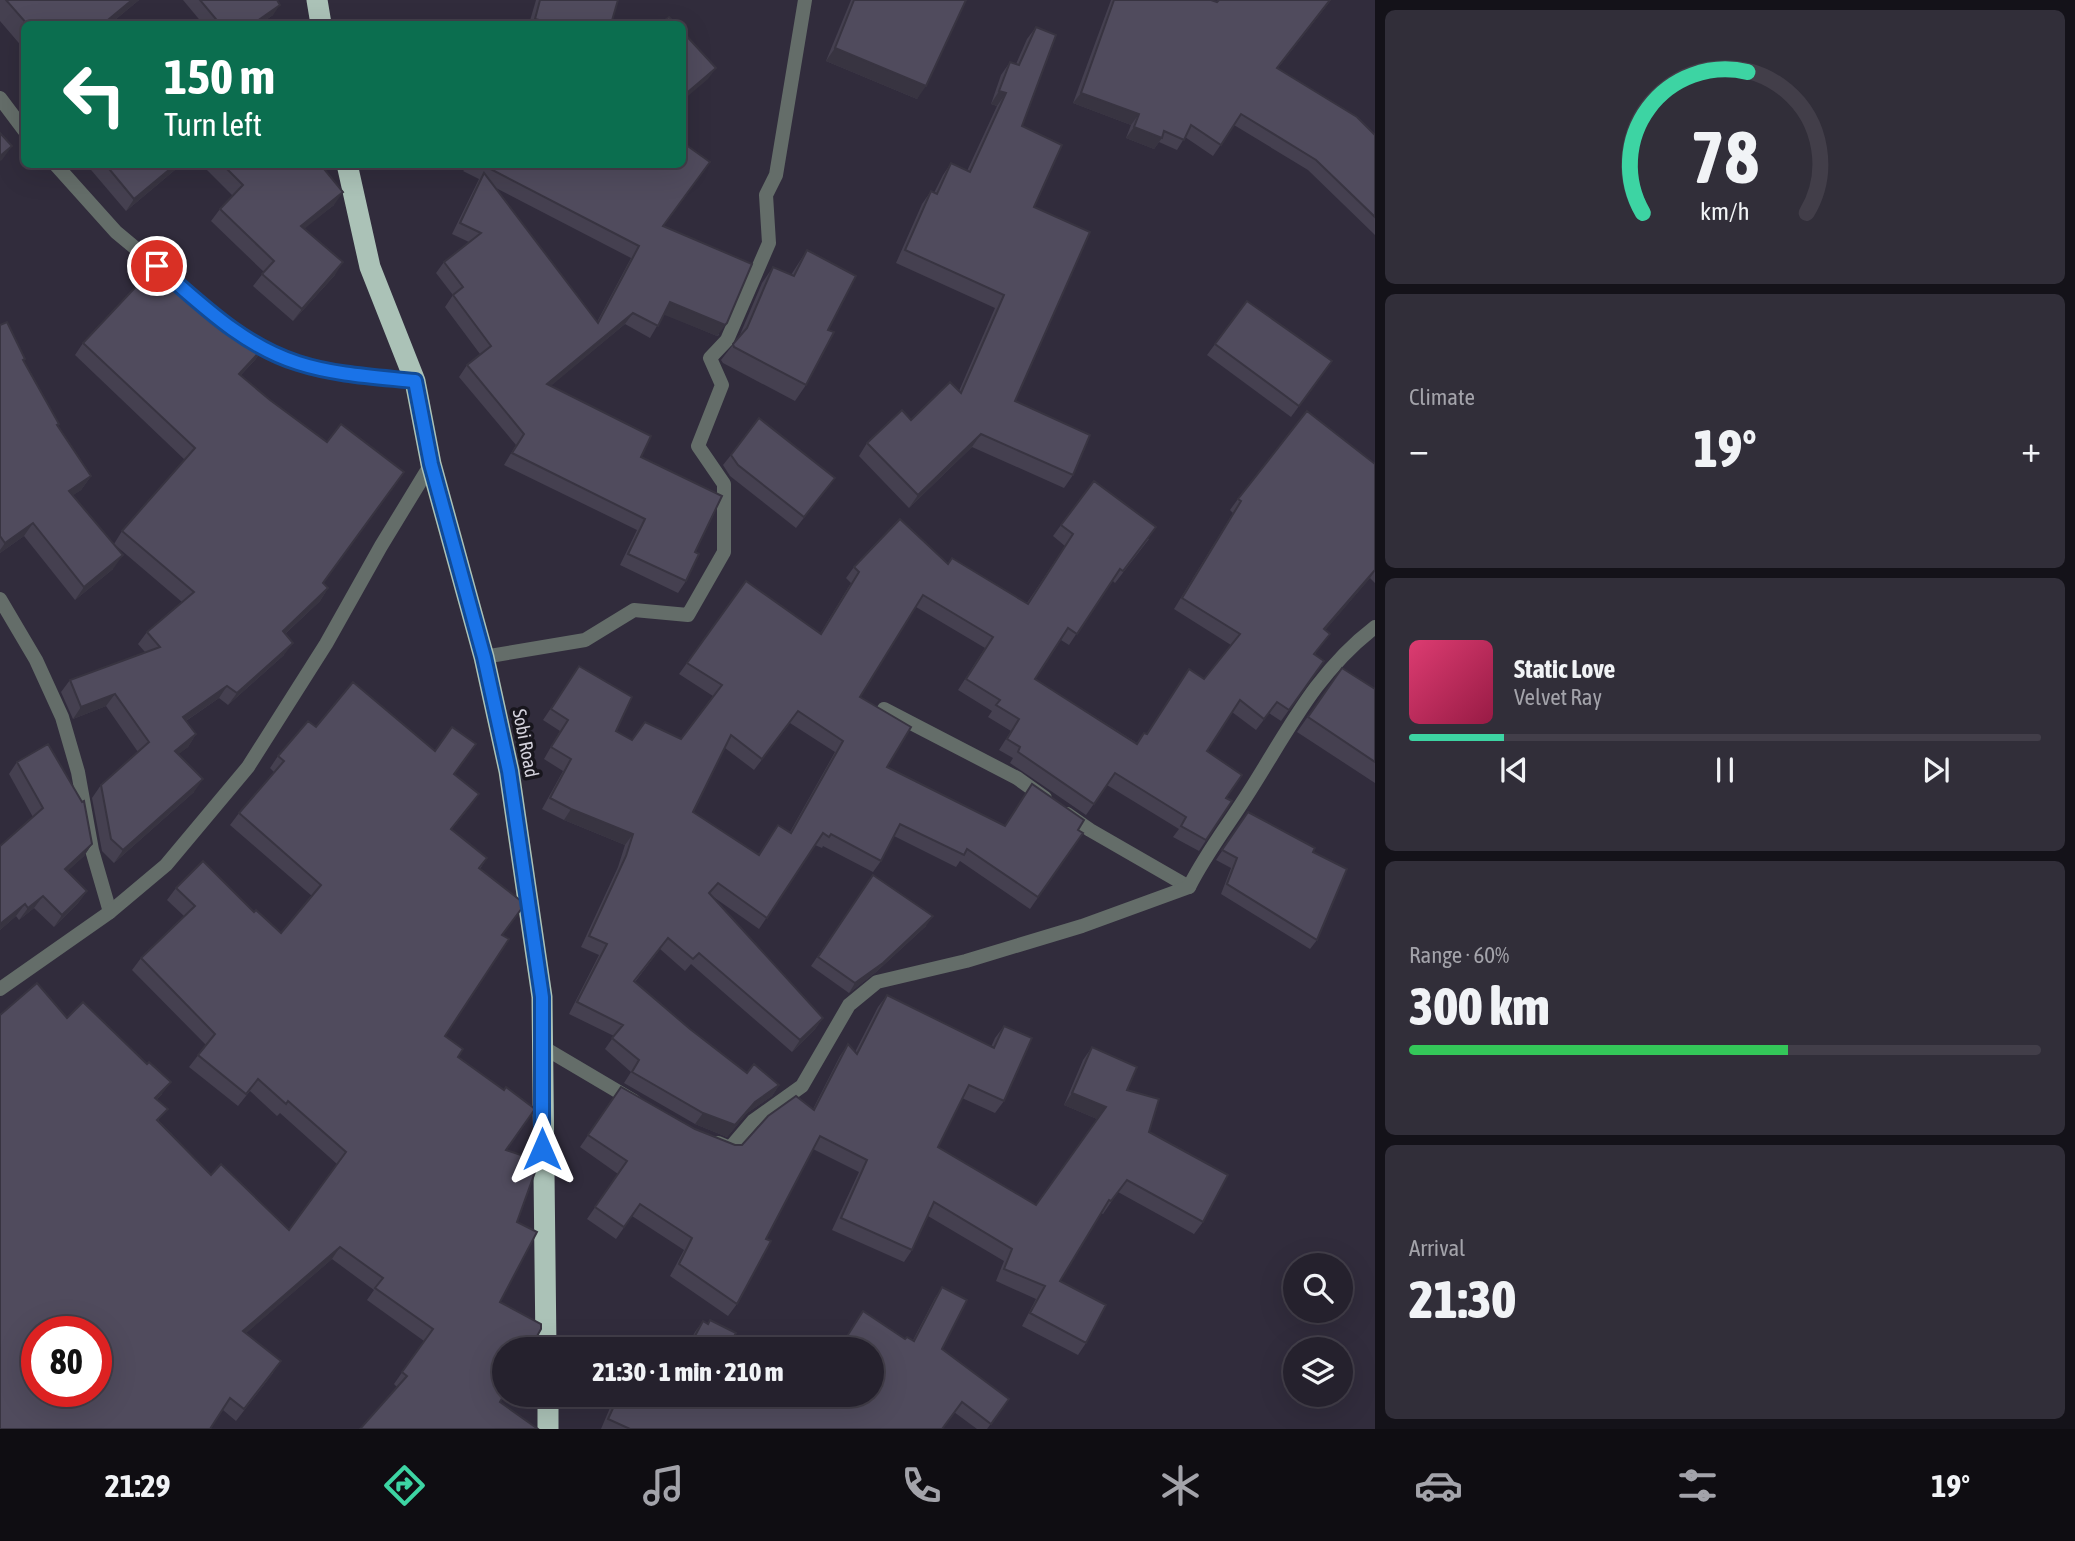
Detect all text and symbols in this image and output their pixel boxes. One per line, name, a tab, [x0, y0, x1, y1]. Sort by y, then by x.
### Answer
text: 150 m	[164, 48, 275, 104]
icon: left	[49, 49, 140, 140]
text: Turn left	[164, 106, 262, 143]
text: 78	[1691, 115, 1759, 198]
text: km/h	[1700, 197, 1750, 225]
pin	[127, 236, 187, 296]
icon: arrive	[138, 247, 176, 285]
text: Climate	[1409, 384, 1475, 410]
text: 19°	[1693, 418, 1757, 478]
text: −	[1409, 427, 1429, 470]
text: +	[2021, 427, 2041, 470]
text: Static Love	[1514, 654, 1615, 684]
text: Velvet Ray	[1514, 684, 1602, 710]
street label: Sobi Road	[509, 707, 543, 779]
icon: previous	[1495, 751, 1533, 789]
icon: pause	[1706, 751, 1744, 789]
icon: next	[1917, 751, 1955, 789]
text: Range · 60%	[1409, 942, 1509, 968]
text: 300 km	[1409, 976, 1550, 1036]
position arrow	[505, 1112, 579, 1186]
text: Arrival	[1409, 1235, 1465, 1261]
map controls	[1283, 1253, 1353, 1407]
button: search	[1283, 1253, 1353, 1323]
text: 21:30	[1409, 1269, 1516, 1329]
speed limit sign: 80	[21, 1316, 112, 1407]
button: layers	[1283, 1337, 1353, 1407]
text: 21:30 · 1 min · 210 m	[593, 1357, 783, 1387]
icon: directions	[380, 1461, 429, 1510]
icon: music	[639, 1461, 688, 1510]
icon: phone	[897, 1461, 946, 1510]
icon: climate	[1156, 1461, 1205, 1510]
icon: car	[1414, 1461, 1463, 1510]
icon: filters	[1673, 1461, 1722, 1510]
text: 21:29	[105, 1467, 171, 1504]
text: 19°	[1931, 1467, 1970, 1504]

